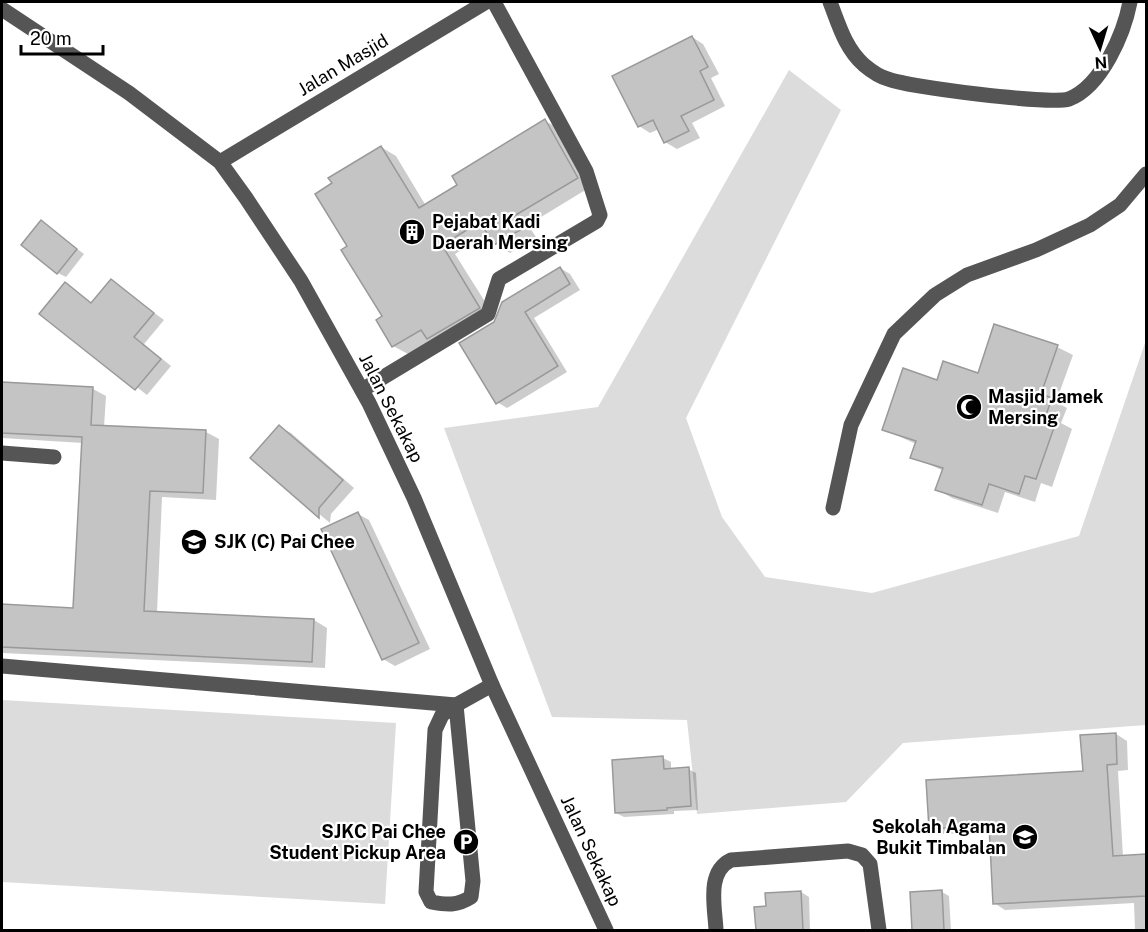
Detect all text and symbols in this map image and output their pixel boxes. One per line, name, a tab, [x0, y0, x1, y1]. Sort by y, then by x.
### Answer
scale bar	[21, 18, 104, 56]
north arrow	[1070, 18, 1130, 78]
text: 20 m	[30, 28, 72, 49]
street label: Jalan Masjid	[294, 29, 392, 100]
text: N	[1094, 53, 1108, 72]
place label: Pejabat Kadi Daerah Mersing	[432, 211, 568, 253]
building icon: Pejabat Kadi Daerah Mersing	[397, 217, 427, 247]
street label: Jalan Sekakap	[355, 350, 428, 466]
place label: Masjid Jamek Mersing	[988, 386, 1104, 428]
mosque icon: Masjid Jamek Mersing	[954, 392, 984, 422]
school or university icon: SJK (C) Pai Chee	[179, 527, 209, 557]
place label: SJK (C) Pai Chee	[214, 531, 355, 552]
street label: Jalan Sekakap	[557, 792, 626, 909]
place label: Sekolah Agama Bukit Timbalan	[872, 816, 1006, 858]
place label: SJKC Pai Chee Student Pickup Area	[269, 821, 446, 863]
school or university icon: Sekolah Agama Bukit Timbalan	[1010, 822, 1040, 852]
parking icon: SJKC Pai Chee Student Pickup Area	[451, 827, 481, 857]

